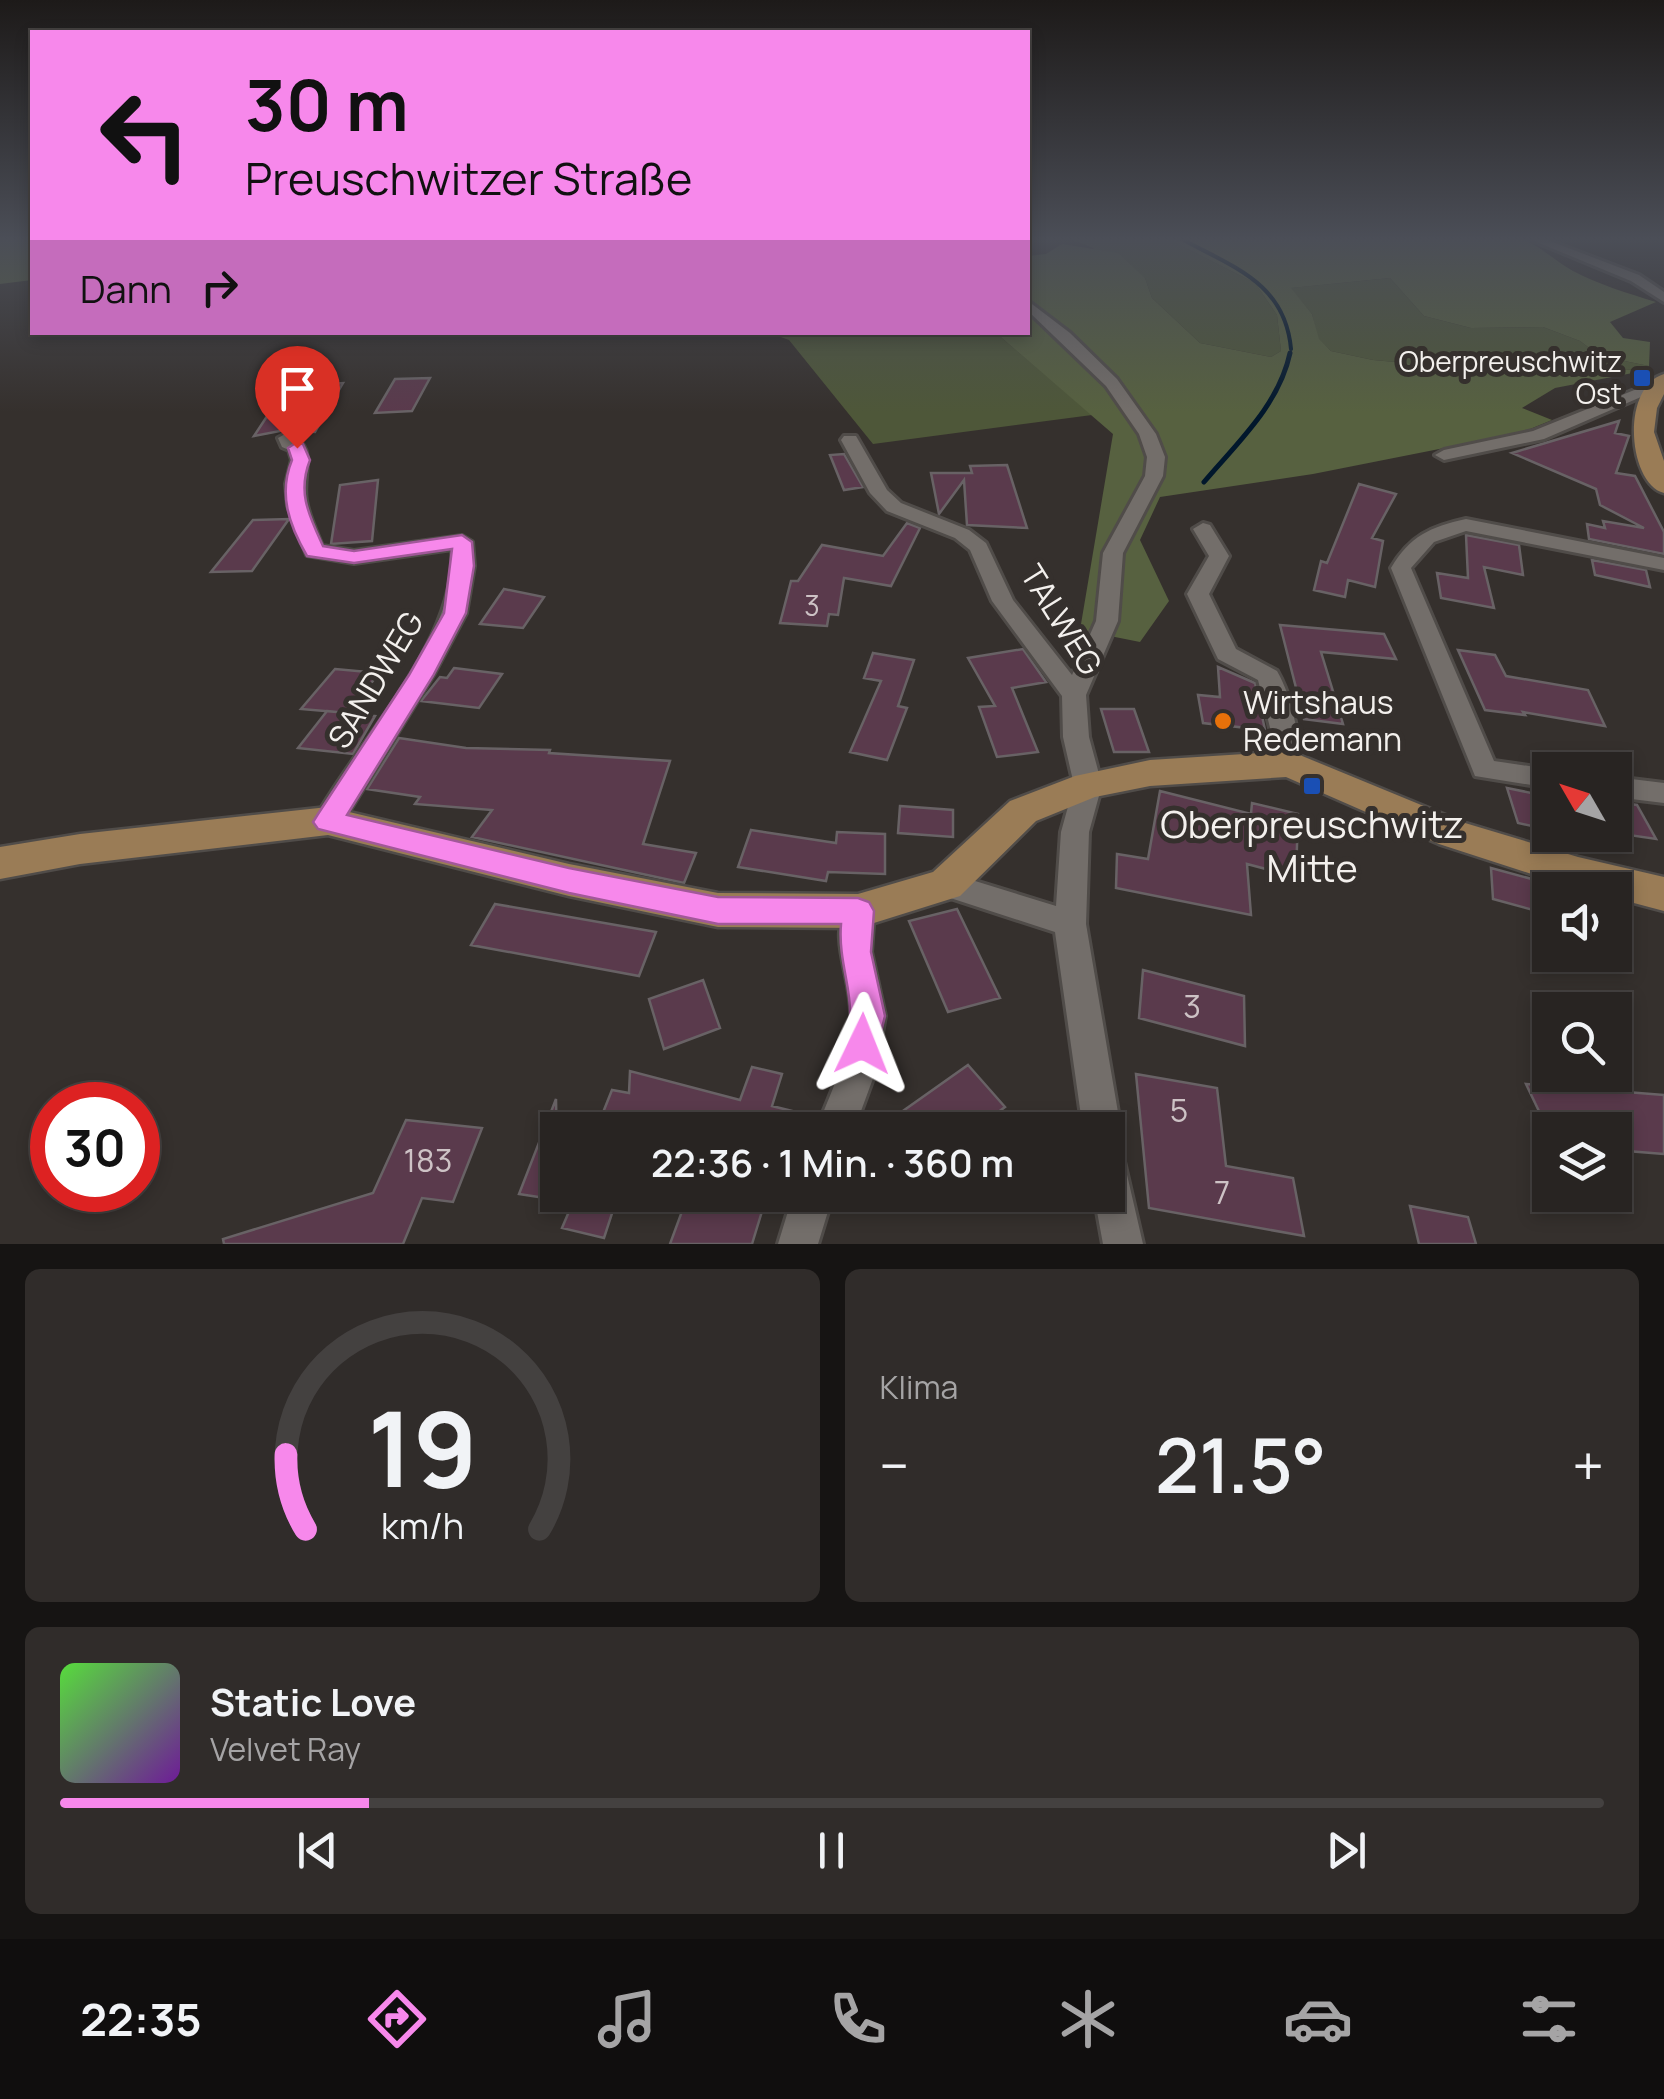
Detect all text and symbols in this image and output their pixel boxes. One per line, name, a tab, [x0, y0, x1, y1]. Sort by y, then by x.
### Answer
text: 30 m	[245, 56, 409, 152]
icon: left	[80, 70, 210, 200]
text: Preuschwitzer Straße	[245, 147, 692, 209]
icon: right	[192, 260, 247, 315]
text: Dann	[80, 262, 172, 314]
place label: Oberpreuschwitz Ost	[1398, 342, 1622, 412]
pin	[255, 346, 340, 449]
icon: arrive	[270, 361, 325, 416]
marker: Oberpreuschwitz Ost	[1631, 367, 1653, 389]
street label: TALWEG	[1011, 556, 1113, 683]
house number: 3	[804, 586, 820, 624]
street label: SANDWEG	[317, 603, 433, 756]
place label: Wirtshaus Redemann	[1243, 680, 1402, 761]
marker: Wirtshaus Redemann	[1212, 710, 1234, 732]
north arrow	[1532, 752, 1632, 852]
map controls	[1532, 752, 1632, 1212]
marker: Oberpreuschwitz Mitte	[1301, 775, 1323, 797]
place label: Oberpreuschwitz Mitte	[1160, 797, 1464, 893]
button: sound	[1532, 872, 1632, 972]
house number: 3	[1183, 984, 1201, 1028]
position arrow	[810, 992, 914, 1096]
button: search	[1532, 992, 1632, 1092]
speed limit sign: 30	[30, 1082, 160, 1212]
house number: 5	[1170, 1088, 1188, 1132]
button: layers	[1532, 1112, 1632, 1212]
text: 22:36 · 1 Min. · 360 m	[651, 1136, 1014, 1188]
house number: 183	[404, 1138, 452, 1182]
house number: 7	[1214, 1170, 1230, 1214]
text: Klima	[880, 1365, 958, 1409]
text: 19	[367, 1376, 477, 1518]
text: 21.5°	[1155, 1413, 1327, 1516]
text: −	[880, 1427, 909, 1503]
text: +	[1572, 1427, 1604, 1503]
text: km/h	[381, 1501, 464, 1550]
text: Static Love	[210, 1675, 416, 1727]
text: Velvet Ray	[210, 1727, 361, 1771]
icon: previous	[290, 1823, 345, 1878]
icon: pause	[804, 1823, 859, 1878]
icon: next	[1319, 1823, 1374, 1878]
icon: directions	[362, 1984, 432, 2054]
icon: music	[592, 1984, 662, 2054]
icon: phone	[823, 1984, 893, 2054]
icon: climate	[1053, 1984, 1123, 2054]
icon: car	[1283, 1984, 1353, 2054]
icon: filters	[1514, 1984, 1584, 2054]
text: 22:35	[80, 1988, 202, 2050]

